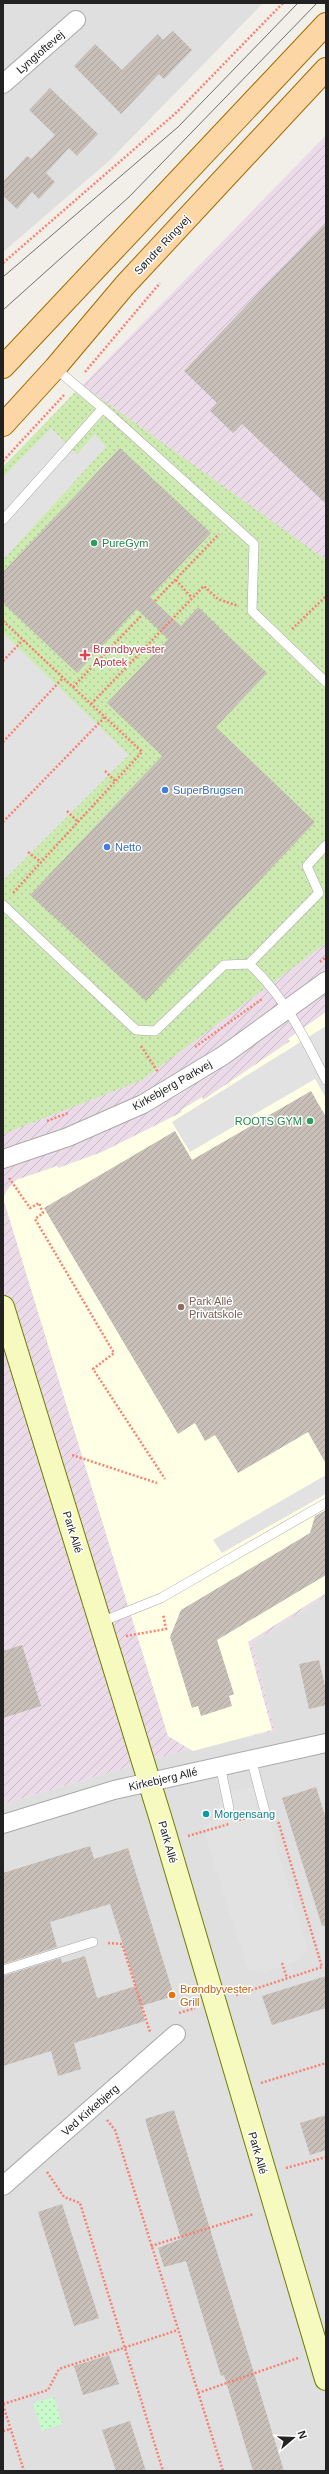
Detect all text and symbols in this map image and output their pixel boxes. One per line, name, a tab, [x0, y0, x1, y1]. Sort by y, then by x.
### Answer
street label: Lyngtoftevej	[14, 28, 66, 76]
street label: Søndre Ringvej	[132, 213, 192, 277]
place label: PureGym	[102, 537, 148, 549]
marker: PureGym	[89, 538, 99, 548]
place label: Brøndbyvester Apotek	[93, 643, 165, 668]
marker: Brøndbyvester Apotek	[80, 650, 90, 660]
place label: SuperBrugsen	[173, 784, 243, 796]
marker: SuperBrugsen	[160, 785, 170, 795]
place label: Netto	[115, 841, 141, 853]
marker: Netto	[102, 842, 112, 852]
street label: Kirkebjerg Parkvej	[130, 1057, 214, 1113]
place label: ROOTS GYM	[235, 1115, 302, 1127]
marker: ROOTS GYM	[305, 1116, 315, 1126]
place label: Park Allé Privatskole	[189, 1295, 243, 1320]
marker: Park Allé Privatskole	[176, 1302, 186, 1312]
street label: Park Allé	[61, 1509, 85, 1555]
street label: Kirkebjerg Allé	[127, 1765, 199, 1793]
place label: Morgensang	[214, 1808, 275, 1820]
marker: Morgensang	[201, 1809, 211, 1819]
street label: Park Allé	[156, 1819, 180, 1865]
place label: Brøndbyvester Grill	[180, 1983, 252, 2008]
marker: Brøndbyvester Grill	[167, 1990, 177, 2000]
street label: Ved Kirkebjerg	[59, 2082, 121, 2138]
street label: Park Allé	[246, 2130, 270, 2176]
north arrow	[273, 2418, 313, 2458]
text: N	[295, 2429, 309, 2441]

